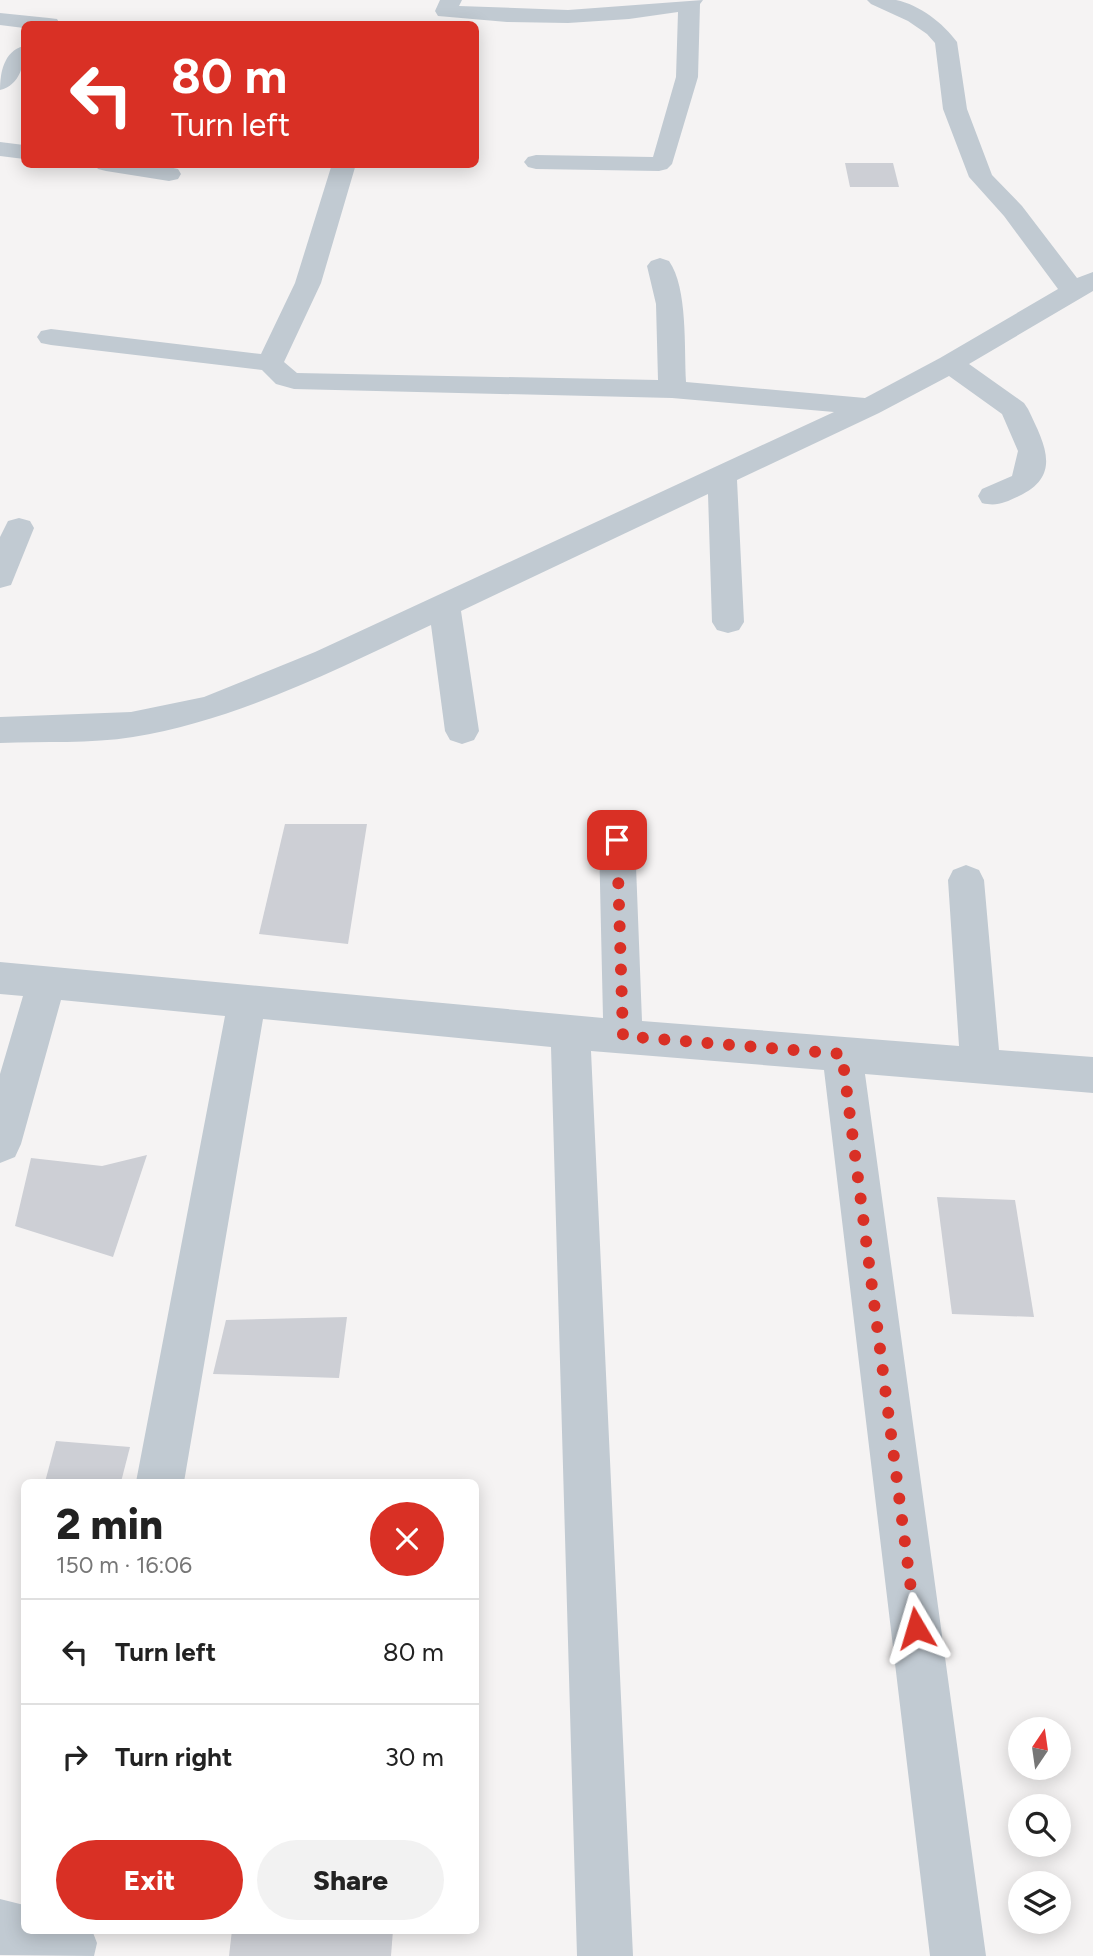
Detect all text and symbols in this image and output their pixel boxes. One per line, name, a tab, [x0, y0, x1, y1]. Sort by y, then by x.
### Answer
text: 80 m	[171, 46, 287, 105]
icon: left	[56, 49, 147, 140]
text: Turn left	[171, 106, 290, 144]
pin	[587, 810, 647, 870]
icon: arrive	[598, 821, 636, 859]
text: 2 min	[56, 1499, 163, 1550]
button: close	[370, 1502, 444, 1576]
text: 150 m · 16:06	[56, 1551, 192, 1579]
position arrow	[879, 1591, 953, 1665]
icon: left	[56, 1633, 94, 1671]
text: Turn left	[115, 1636, 216, 1668]
text: 80 m	[383, 1636, 444, 1668]
north arrow	[1008, 1717, 1071, 1780]
map controls	[1008, 1717, 1071, 1934]
icon: right	[56, 1738, 94, 1776]
text: Turn right	[115, 1741, 232, 1773]
text: 30 m	[385, 1741, 444, 1773]
button: search	[1008, 1794, 1071, 1857]
button: Exit	[56, 1840, 243, 1920]
button: Share	[257, 1840, 444, 1920]
button: layers	[1008, 1871, 1071, 1934]

